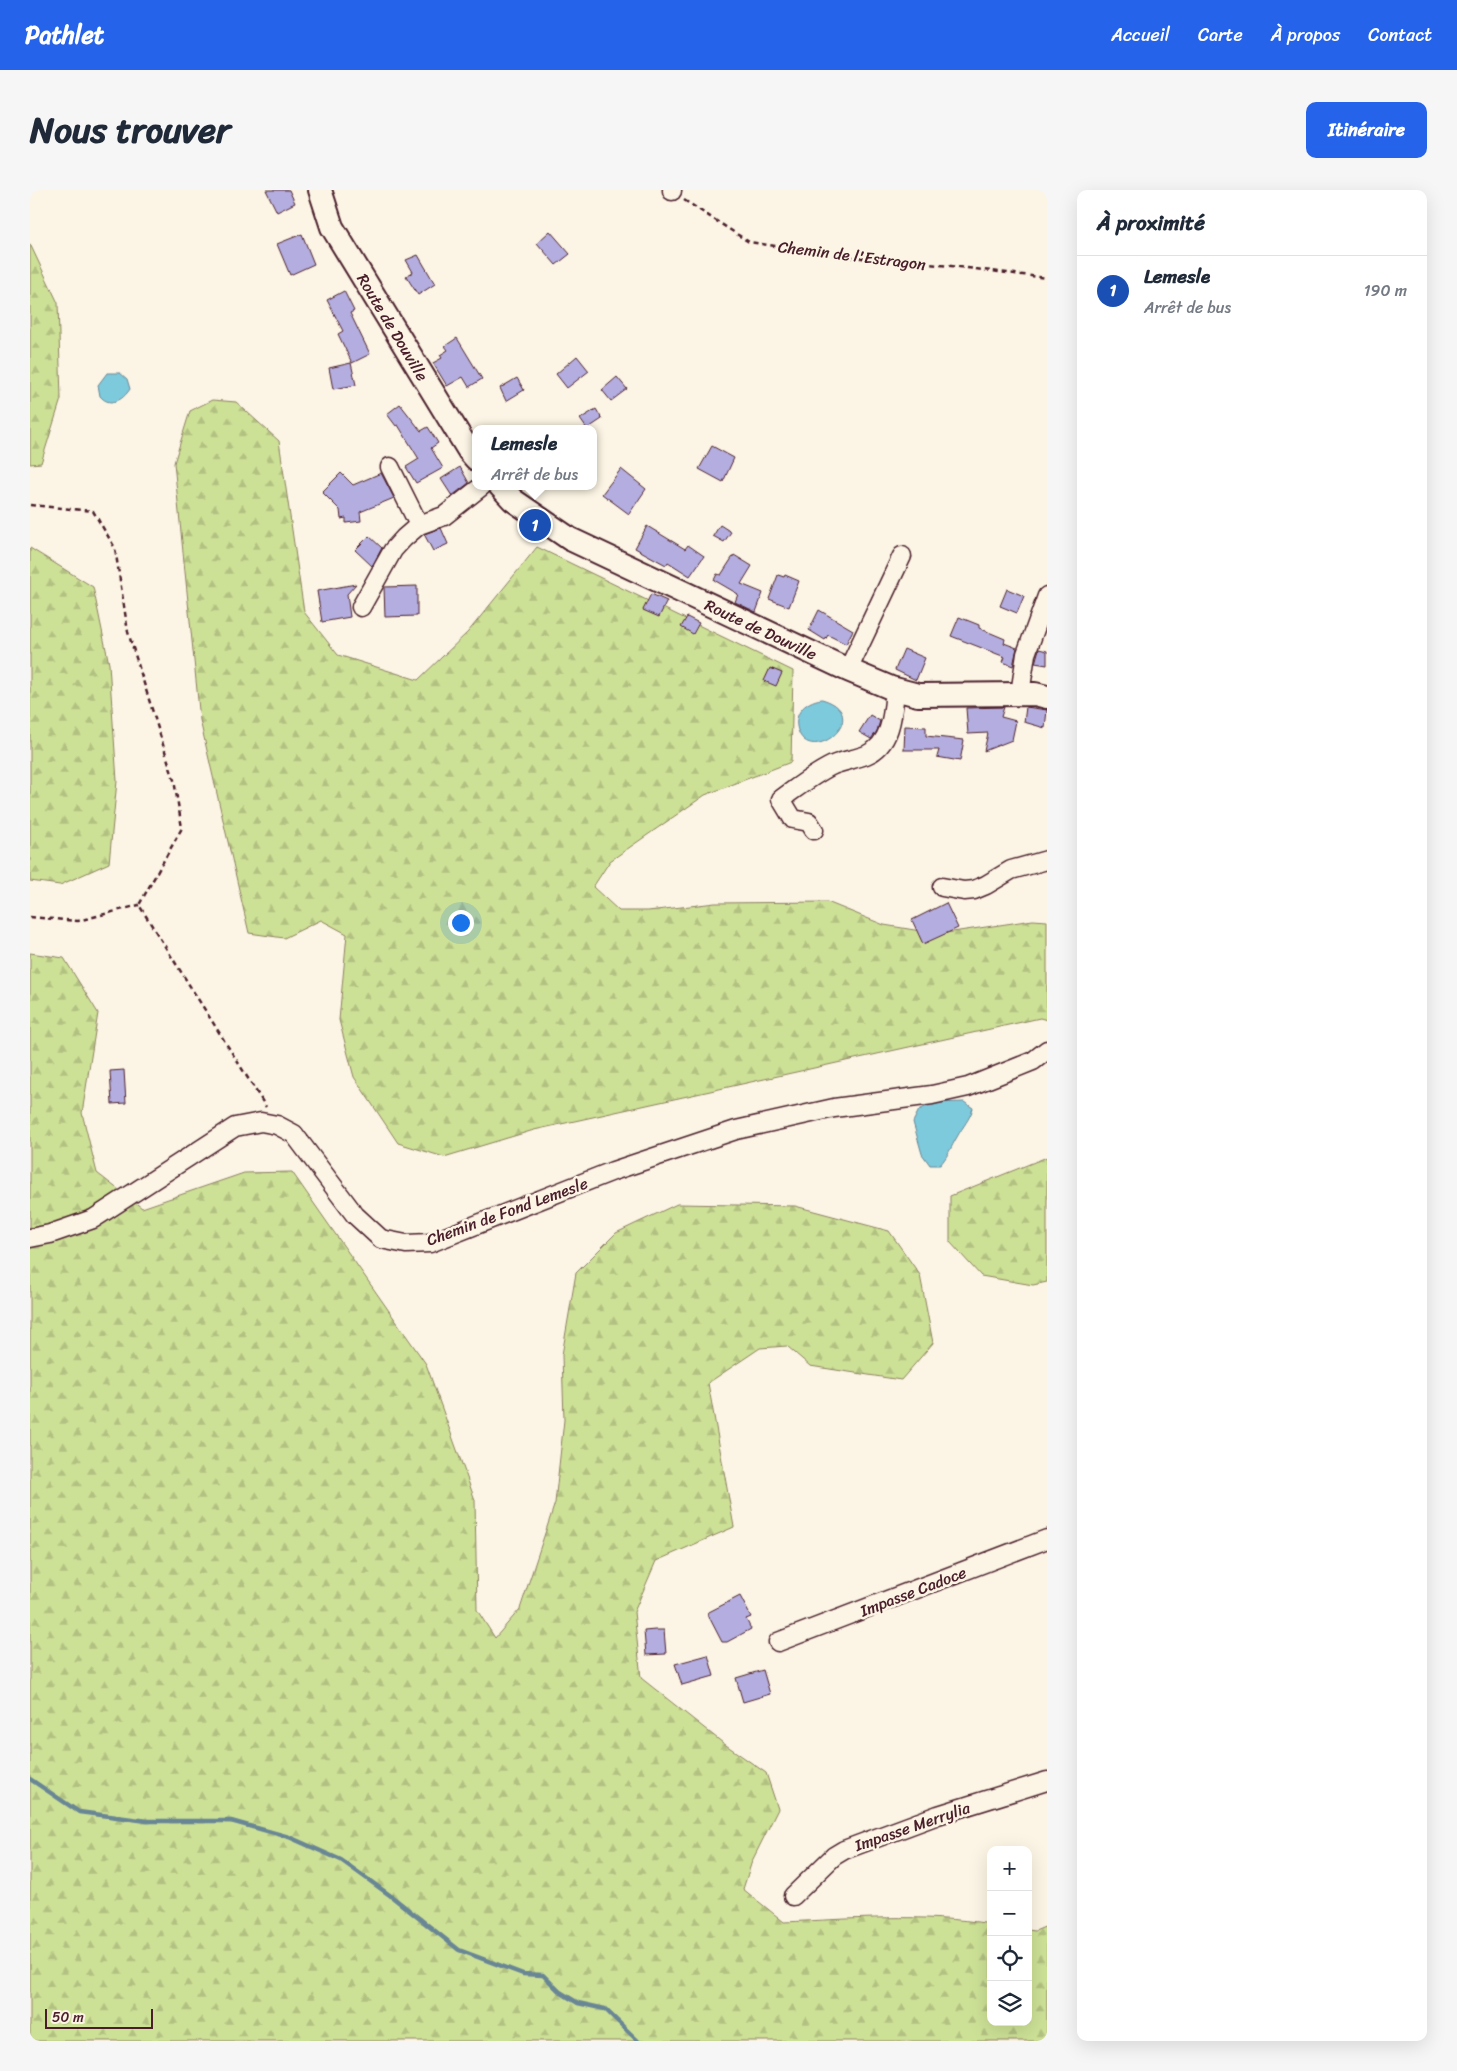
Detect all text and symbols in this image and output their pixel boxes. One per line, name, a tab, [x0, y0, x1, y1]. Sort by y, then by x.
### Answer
text: Pathlet	[25, 14, 104, 56]
text: Accueil	[1111, 19, 1170, 51]
text: Carte	[1198, 19, 1243, 51]
text: À propos	[1271, 19, 1340, 51]
text: Contact	[1368, 19, 1432, 51]
text: Nous trouver	[30, 99, 230, 161]
button: Itinéraire	[1306, 102, 1427, 158]
text: À proximité	[1097, 204, 1205, 242]
street label: Chemin de l'Estragon	[776, 232, 928, 279]
text: Lemesle	[1144, 260, 1210, 293]
street label: Route de Douville	[349, 268, 436, 387]
text: 1	[1110, 276, 1116, 305]
text: 190 m	[1364, 276, 1407, 305]
text: Arrêt de bus	[1144, 293, 1231, 322]
popup	[472, 425, 597, 490]
text: Lemesle	[491, 427, 557, 460]
text: Arrêt de bus	[491, 460, 578, 489]
pin: 1	[519, 506, 551, 544]
street label: Route de Douville	[700, 591, 822, 668]
your location	[448, 910, 474, 936]
street label: Chemin de Fond Lemesle	[422, 1169, 592, 1254]
street label: Impasse Cadoce	[855, 1558, 971, 1625]
street label: Impasse Merrylia	[849, 1793, 975, 1860]
map controls	[987, 1846, 1032, 2026]
button: +	[987, 1846, 1032, 1891]
button: −	[987, 1891, 1032, 1936]
button: locate	[987, 1936, 1032, 1981]
button: layers	[987, 1981, 1032, 2026]
text: 50 m	[52, 2005, 84, 2030]
scale bar	[45, 2006, 152, 2029]

